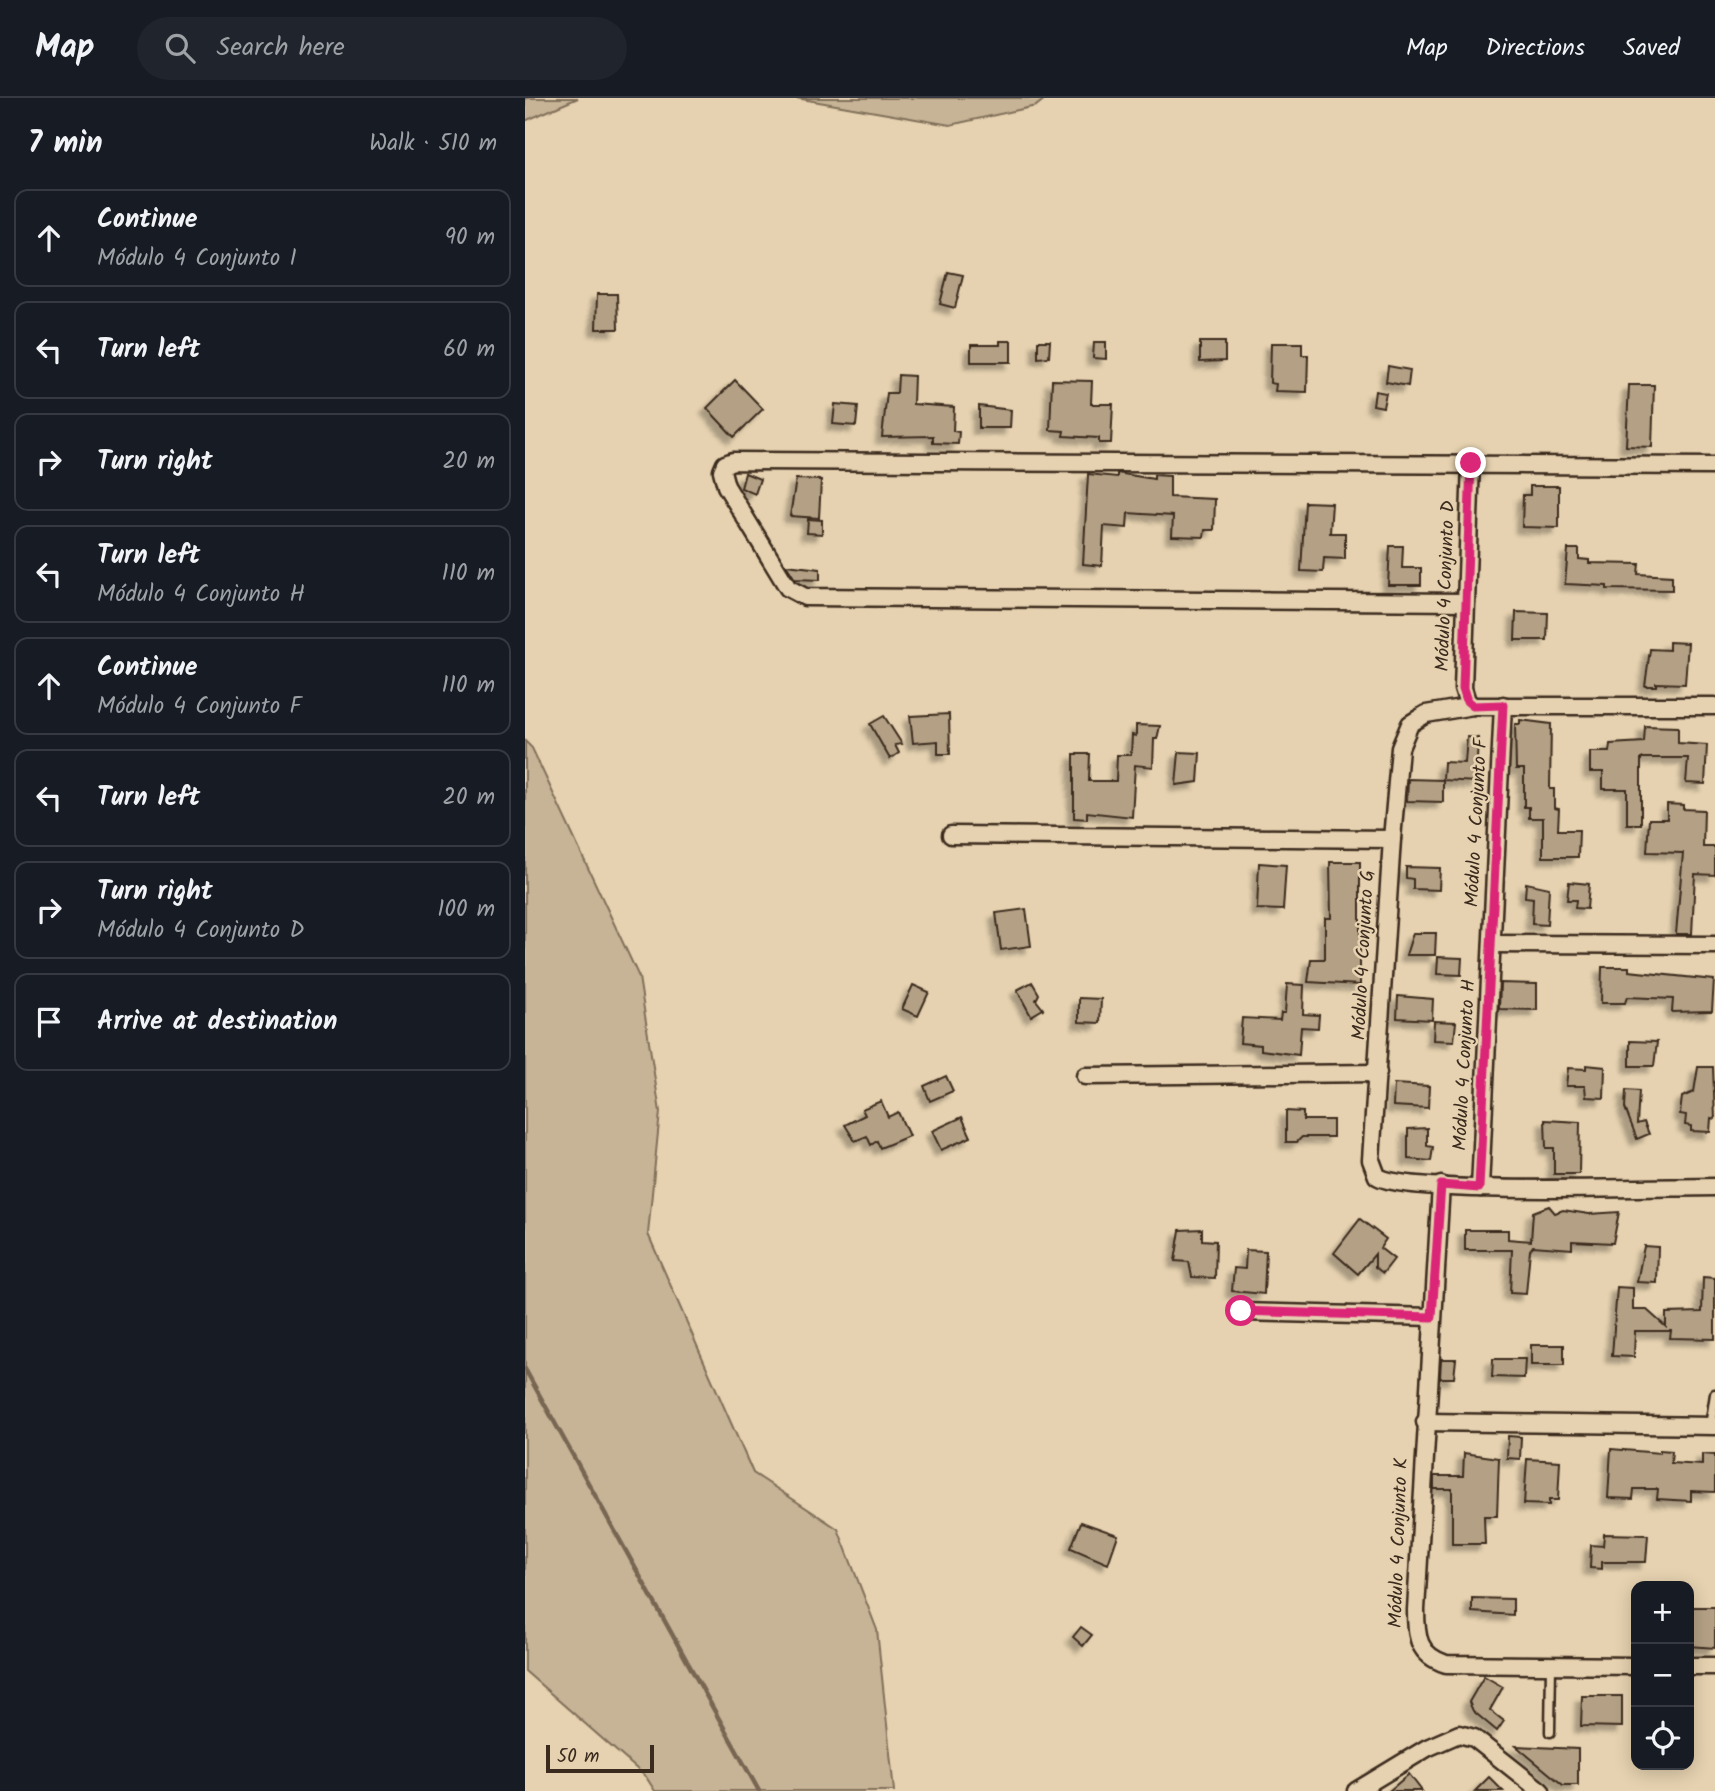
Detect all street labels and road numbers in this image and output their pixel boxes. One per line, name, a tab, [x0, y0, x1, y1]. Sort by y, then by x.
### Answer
street label: Módulo 4 Conjunto D	[1428, 500, 1464, 672]
street label: Módulo 4 Conjunto F	[1458, 736, 1497, 908]
street label: Módulo 4 Conjunto G	[1345, 869, 1383, 1041]
street label: Módulo 4 Conjunto H	[1446, 978, 1484, 1152]
street label: Módulo 4 Conjunto K	[1381, 1457, 1417, 1629]

